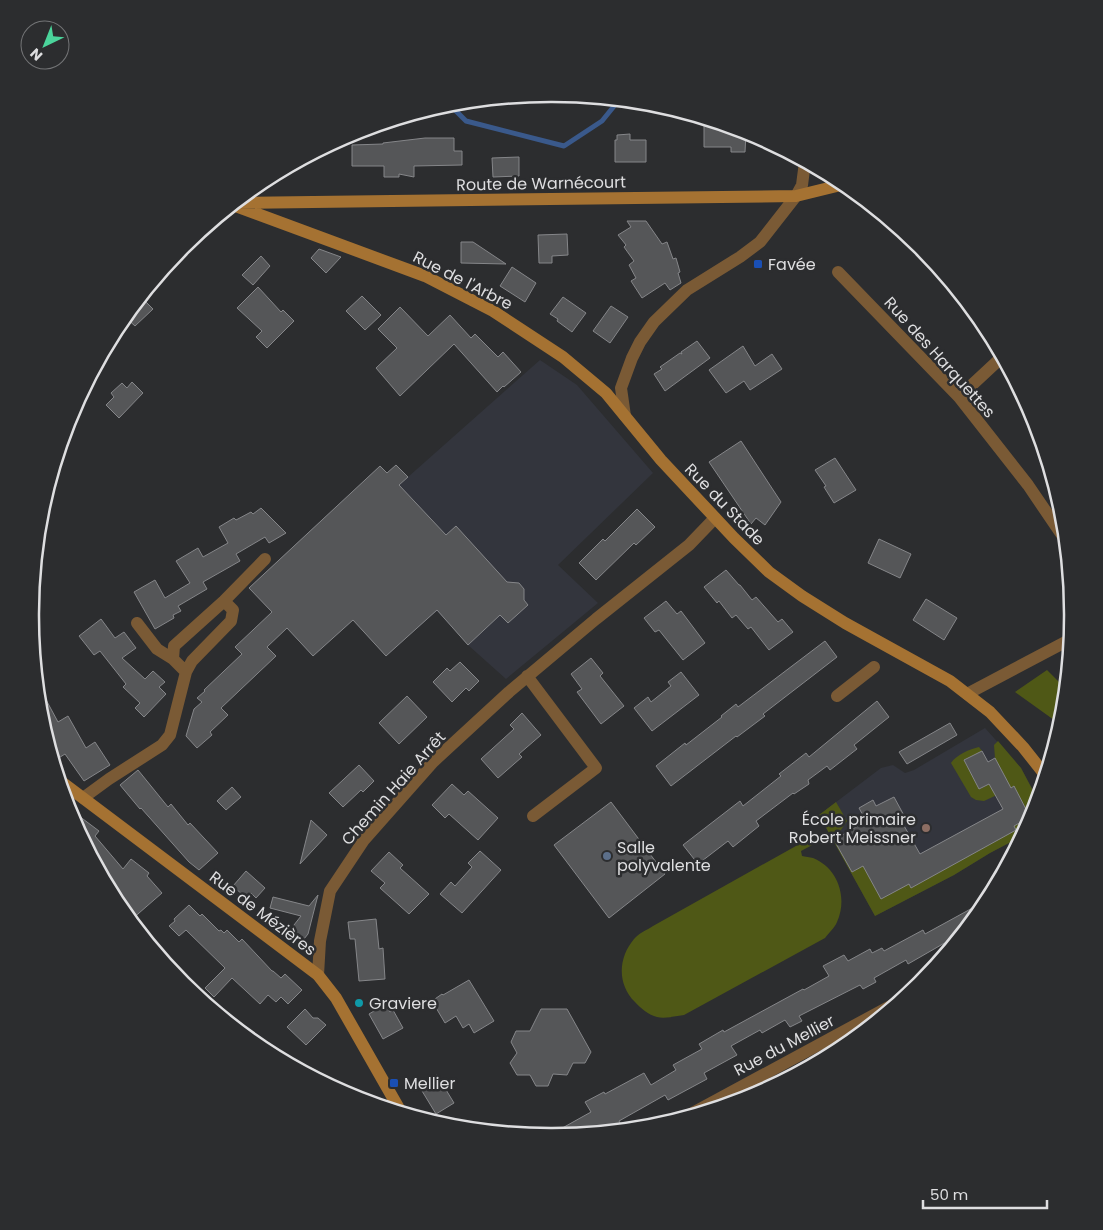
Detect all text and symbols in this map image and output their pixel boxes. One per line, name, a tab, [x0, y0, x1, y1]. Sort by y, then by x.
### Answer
north arrow	[20, 20, 70, 70]
text: N	[25, 44, 47, 65]
street label: Route de Warnécourt	[456, 171, 626, 196]
street label: Rue de l'Arbre	[409, 245, 517, 315]
place label: Favée	[768, 253, 816, 276]
marker: Favée	[752, 258, 764, 270]
street label: Rue des Harquettes	[879, 292, 1000, 423]
street label: Rue du Stade	[679, 458, 770, 551]
street label: Chemin Haie Arrêt	[336, 726, 451, 850]
place label: École primaire Robert Meissner	[789, 808, 916, 849]
marker: École primaire Robert Meissner	[920, 822, 932, 834]
place label: Salle polyvalente	[617, 836, 711, 877]
marker: Salle polyvalente	[601, 850, 613, 862]
street label: Rue de Mézières	[205, 866, 321, 961]
place label: Graviere	[369, 992, 437, 1015]
marker: Graviere	[353, 997, 365, 1009]
street label: Rue du Mellier	[730, 1009, 839, 1082]
place label: Mellier	[404, 1072, 455, 1095]
marker: Mellier	[388, 1077, 400, 1089]
scale bar	[923, 1178, 1047, 1210]
text: 50 m	[930, 1184, 968, 1205]

